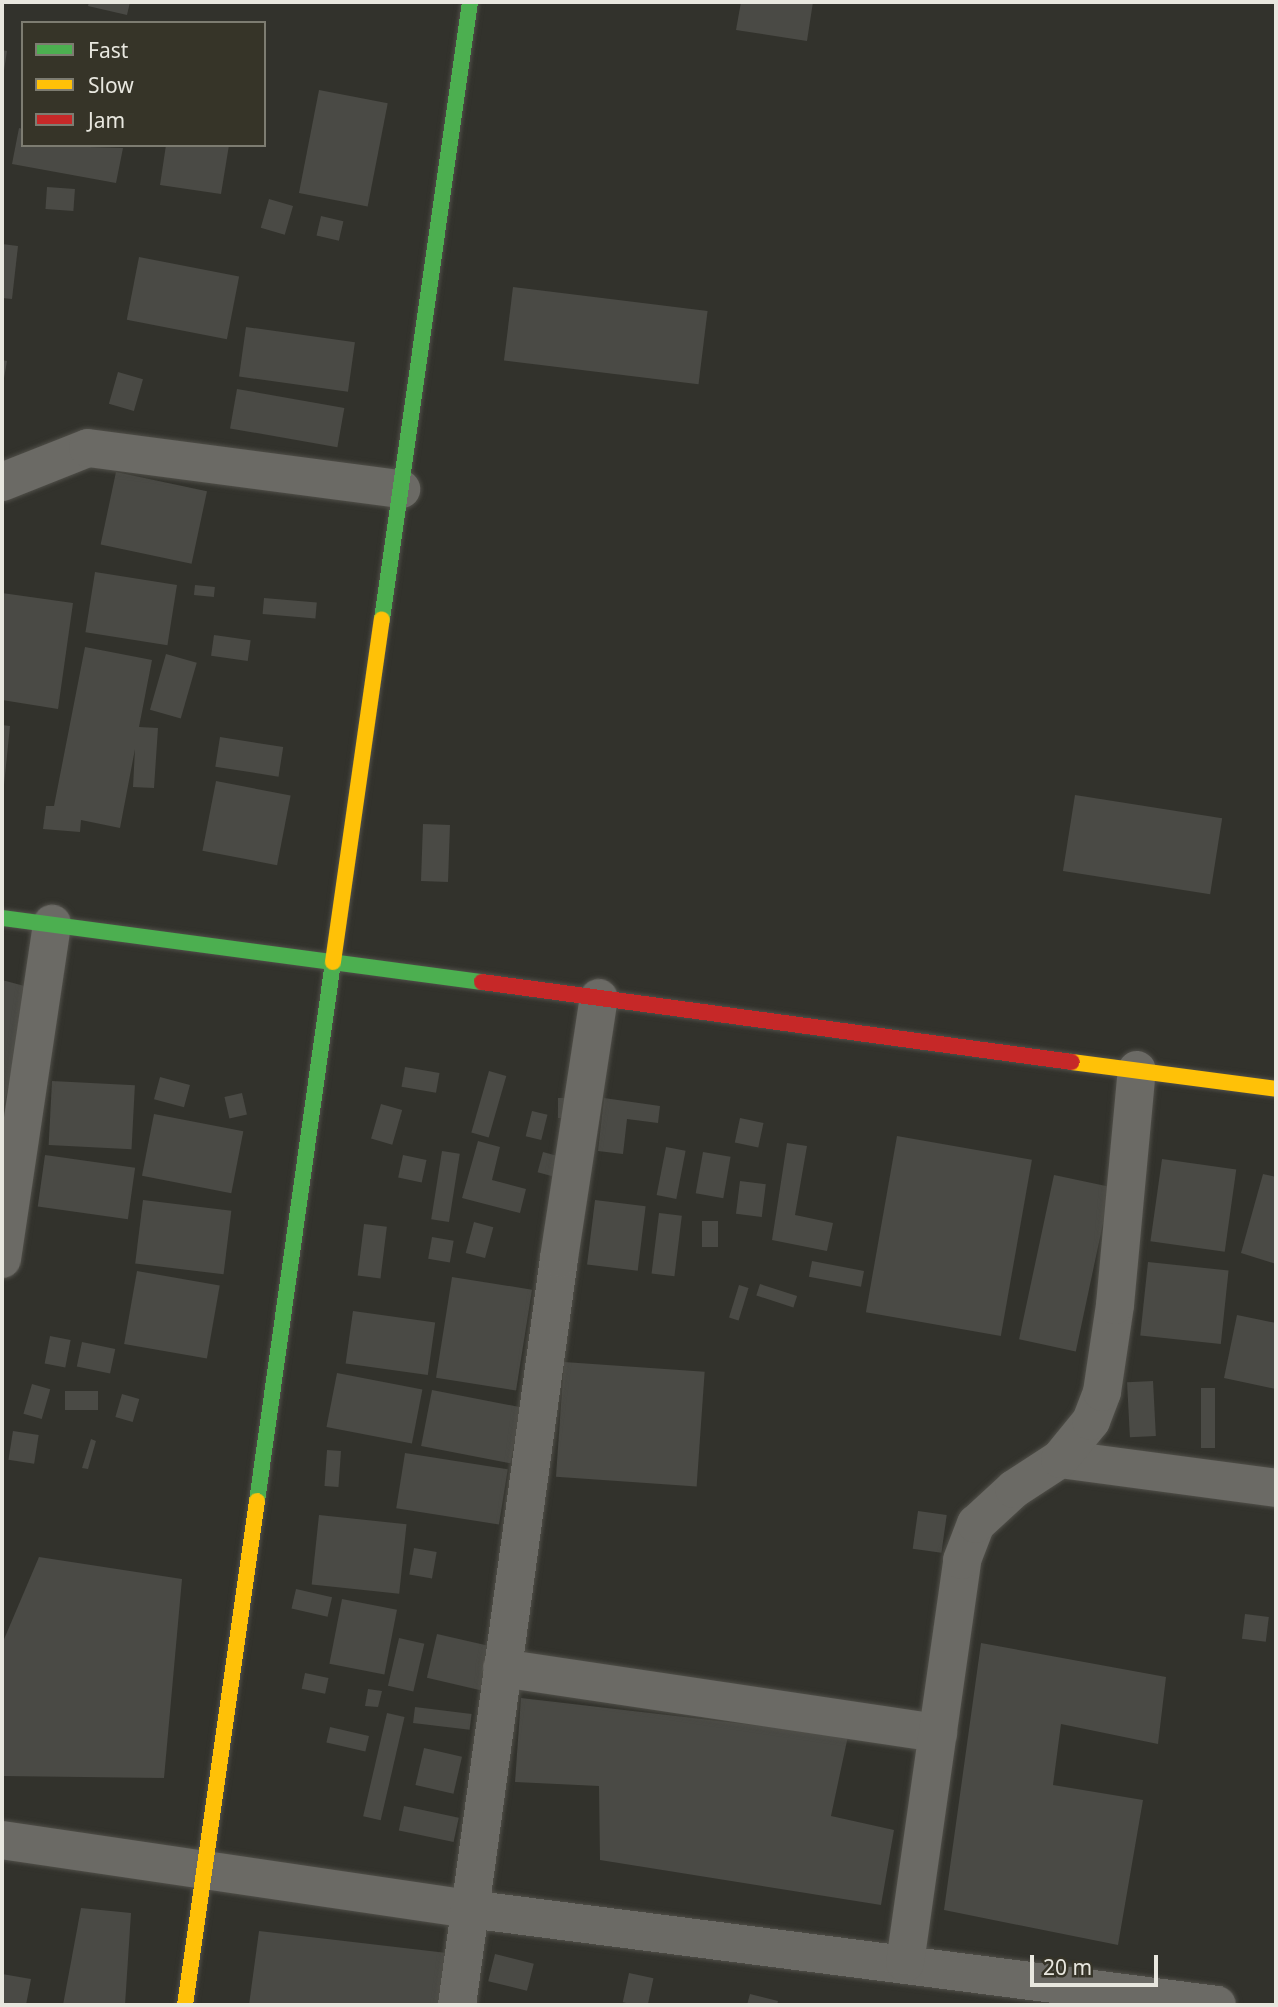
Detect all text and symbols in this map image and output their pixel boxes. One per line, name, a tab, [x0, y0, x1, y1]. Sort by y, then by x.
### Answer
legend	[21, 21, 266, 147]
text: Fast	[88, 36, 128, 64]
text: Slow	[88, 71, 134, 99]
text: Jam	[88, 106, 125, 134]
scale bar	[1033, 1940, 1161, 1984]
text: 20 m	[1043, 1953, 1092, 1981]

